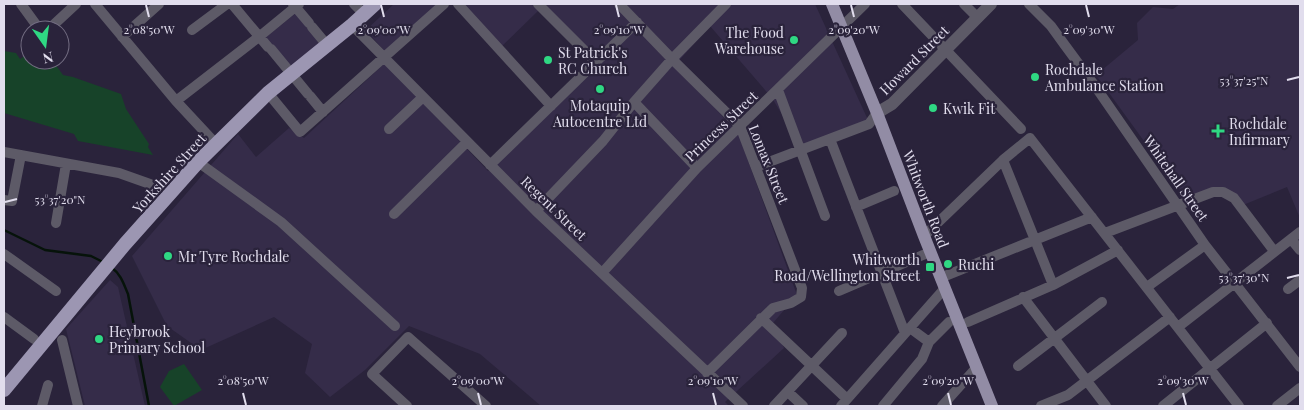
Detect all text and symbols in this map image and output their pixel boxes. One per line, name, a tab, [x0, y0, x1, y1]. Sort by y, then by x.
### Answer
north arrow	[20, 20, 70, 70]
street label: Howard Street	[875, 20, 954, 99]
text: 2°08'50"W	[123, 21, 175, 37]
text: 2°09'00"W	[358, 21, 411, 37]
text: 2°09'10"W	[594, 21, 644, 37]
text: 2°09'20"W	[828, 21, 880, 37]
text: 2°09'30"W	[1063, 21, 1115, 37]
place label: The Food Warehouse	[714, 23, 784, 58]
marker: The Food Warehouse	[788, 34, 800, 46]
place label: St Patrick's RC Church	[558, 43, 628, 78]
text: N	[41, 48, 55, 69]
marker: St Patrick's RC Church	[542, 54, 554, 66]
place label: Rochdale Ambulance Station	[1044, 60, 1164, 95]
marker: Rochdale Ambulance Station	[1029, 71, 1041, 83]
text: 53°37'25"N	[1219, 72, 1269, 88]
marker: Motaquip Autocentre Ltd	[594, 83, 606, 95]
street label: Princess Street	[680, 86, 762, 166]
place label: Motaquip Autocentre Ltd	[552, 96, 647, 131]
place label: Kwik Fit	[943, 99, 996, 118]
marker: Kwik Fit	[927, 102, 939, 114]
place label: Rochdale Infirmary	[1229, 114, 1290, 149]
street label: Lomax Street	[745, 122, 794, 207]
marker: Rochdale Infirmary	[1211, 124, 1225, 138]
street label: Yorkshire Street	[127, 128, 211, 218]
street label: Whitehall Street	[1139, 130, 1213, 226]
street label: Whitworth Road	[898, 147, 953, 250]
street label: Regent Street	[517, 172, 592, 245]
text: 53°37'20"N	[34, 191, 86, 207]
place label: Mr Tyre Rochdale	[178, 247, 289, 266]
marker: Mr Tyre Rochdale	[162, 250, 174, 262]
place label: Whitworth Road/Wellington Street	[774, 250, 921, 285]
place label: Ruchi	[958, 255, 994, 274]
marker: Ruchi	[942, 258, 954, 270]
marker: Whitworth Road/Wellington Street	[924, 261, 936, 273]
text: 53°37'30"N	[1219, 269, 1270, 285]
place label: Heybrook Primary School	[109, 322, 205, 357]
marker: Heybrook Primary School	[93, 333, 105, 345]
text: 2°08'50"W	[217, 372, 269, 388]
text: 2°09'00"W	[452, 372, 505, 388]
text: 2°09'10"W	[688, 372, 738, 388]
text: 2°09'20"W	[922, 372, 974, 388]
text: 2°09'30"W	[1157, 372, 1209, 388]

